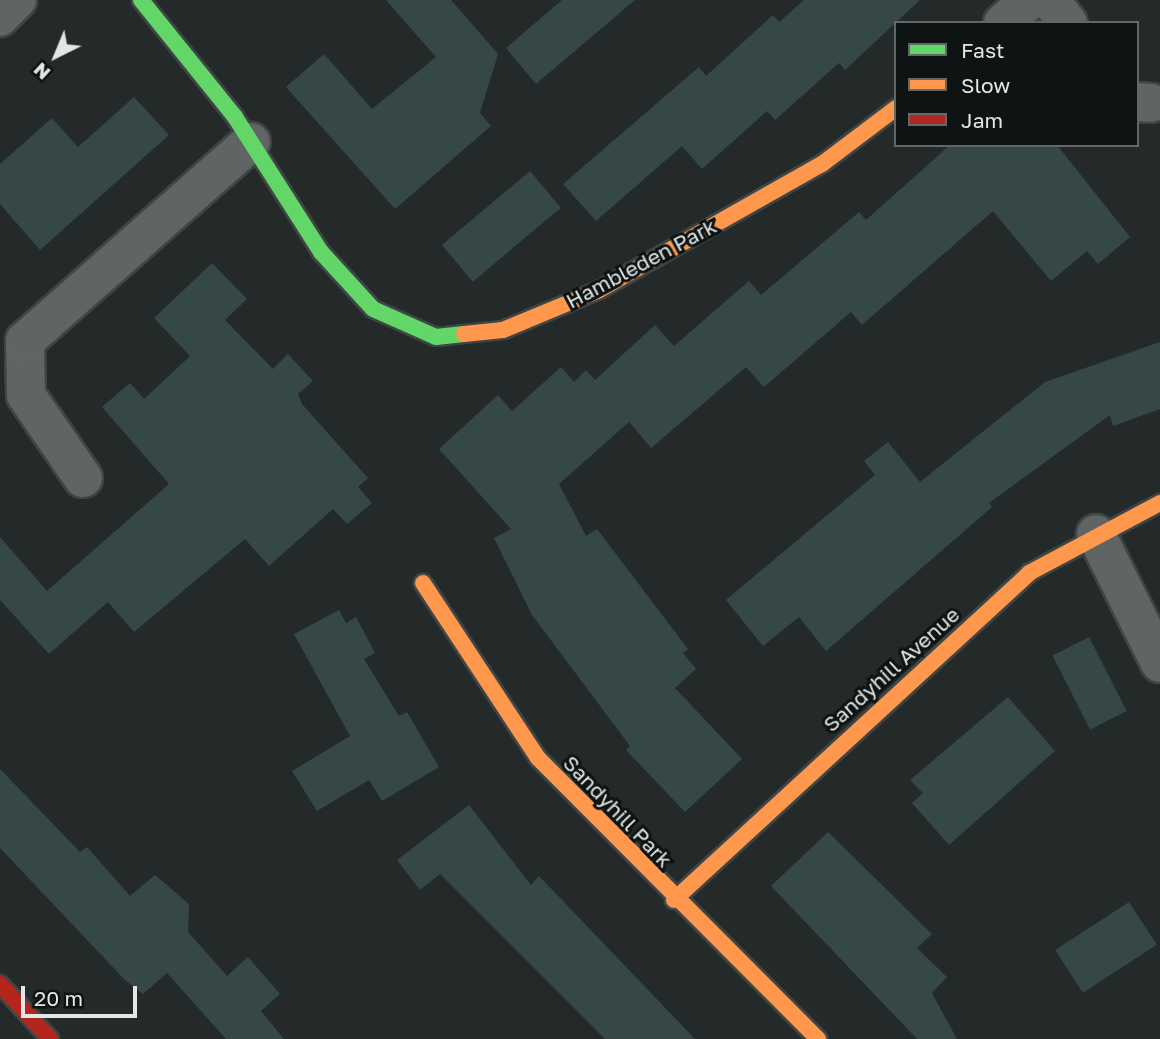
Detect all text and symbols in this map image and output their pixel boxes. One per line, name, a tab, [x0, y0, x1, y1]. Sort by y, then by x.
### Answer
north arrow	[21, 21, 91, 91]
legend	[894, 21, 1139, 147]
text: Fast	[961, 37, 1004, 63]
text: N	[28, 58, 54, 85]
text: Slow	[961, 72, 1010, 98]
text: Jam	[961, 107, 1003, 133]
street label: Hambleden Park	[561, 213, 721, 313]
street label: Sandyhill Avenue	[818, 601, 964, 737]
street label: Sandyhill Park	[558, 750, 678, 872]
scale bar	[24, 972, 140, 1016]
text: 20 m	[34, 985, 83, 1011]

